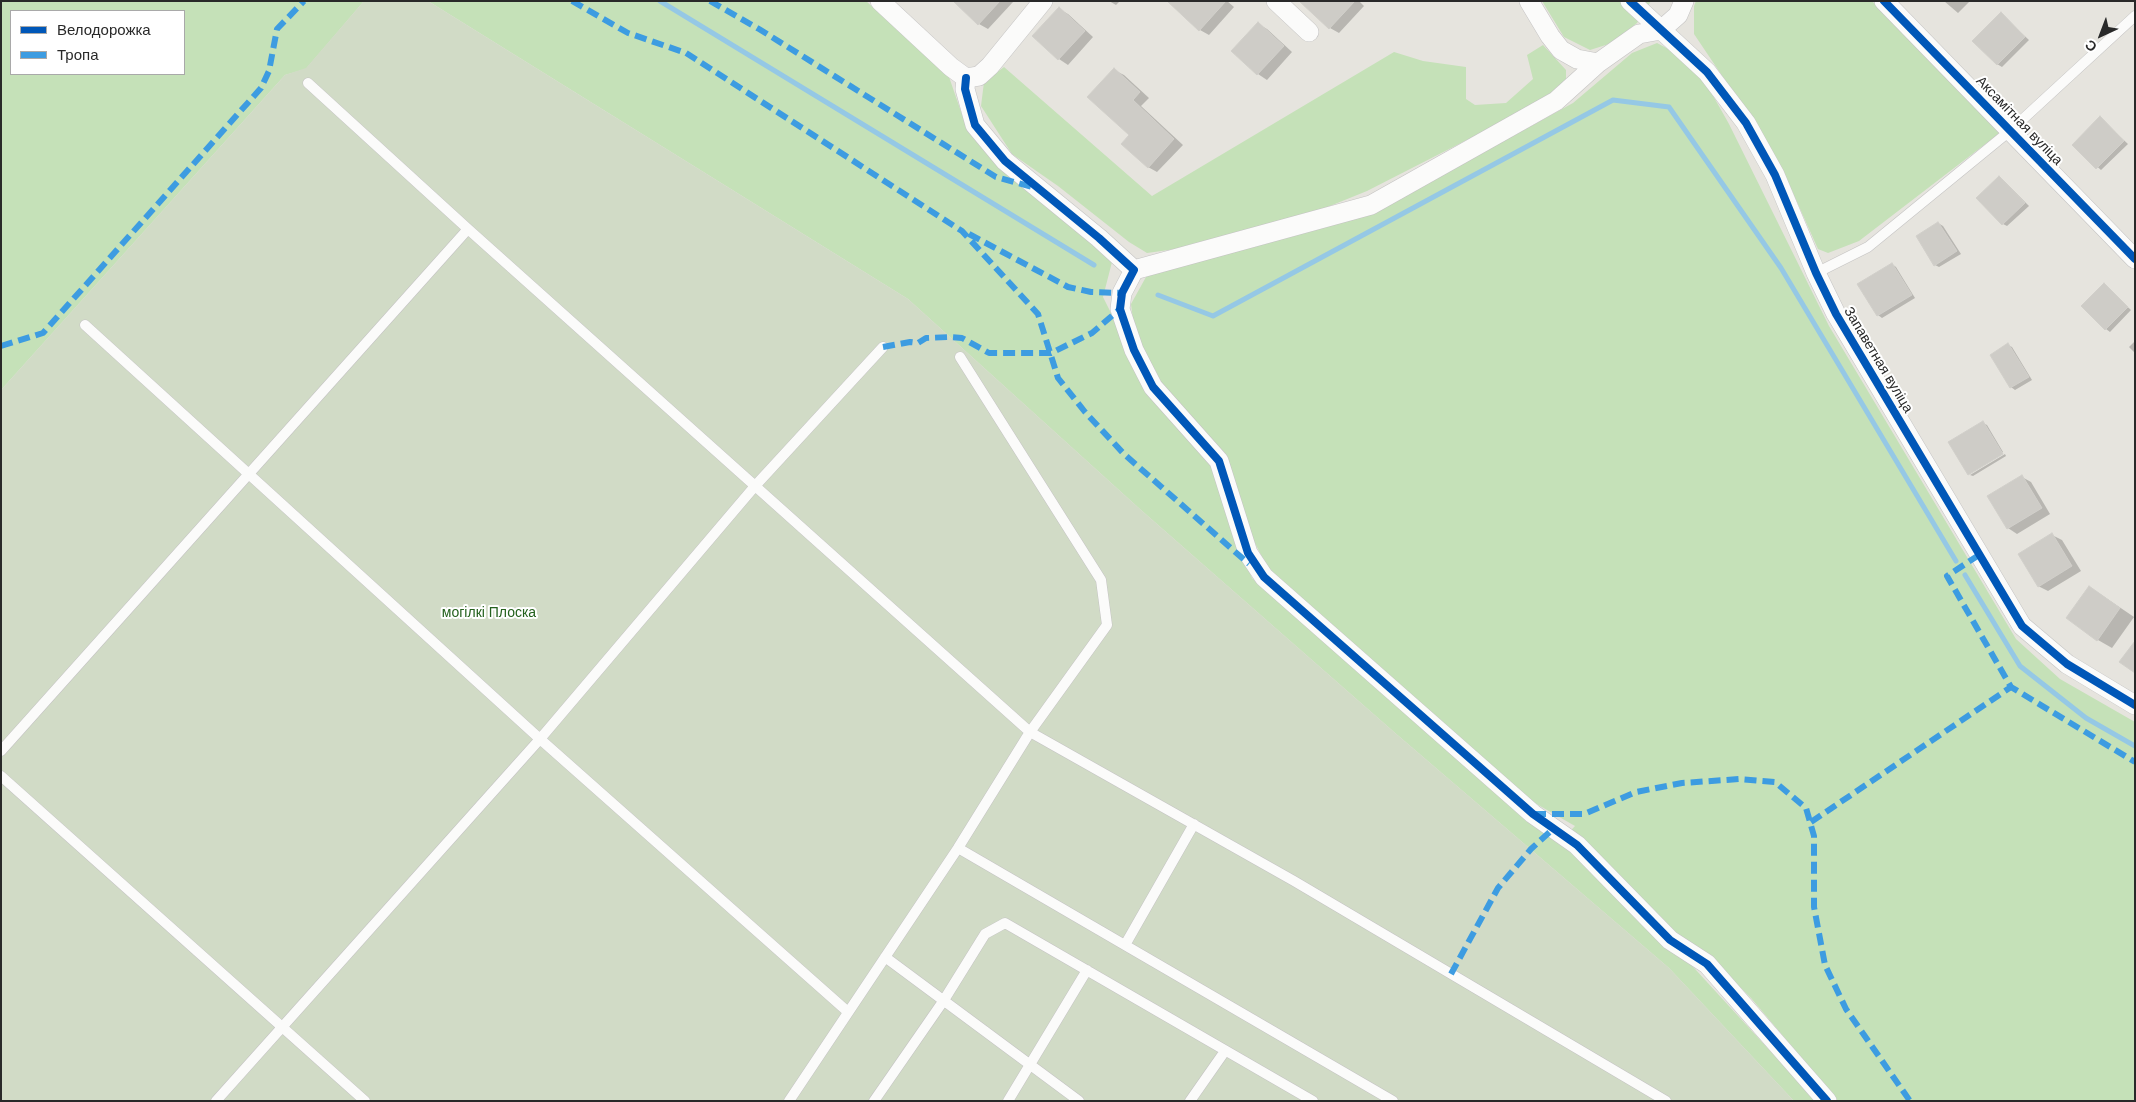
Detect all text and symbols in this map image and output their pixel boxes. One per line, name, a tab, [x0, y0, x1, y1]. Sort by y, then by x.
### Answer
legend	[10, 10, 185, 75]
north arrow	[2076, 10, 2126, 60]
text: Велодорожка	[57, 21, 151, 38]
text: С	[2082, 37, 2100, 55]
text: Тропа	[57, 46, 98, 63]
street label: Аксамітная вуліца	[1972, 73, 2066, 169]
street label: Запаветная вуліца	[1840, 304, 1916, 416]
park label: могілкі Плоска	[442, 605, 536, 621]

